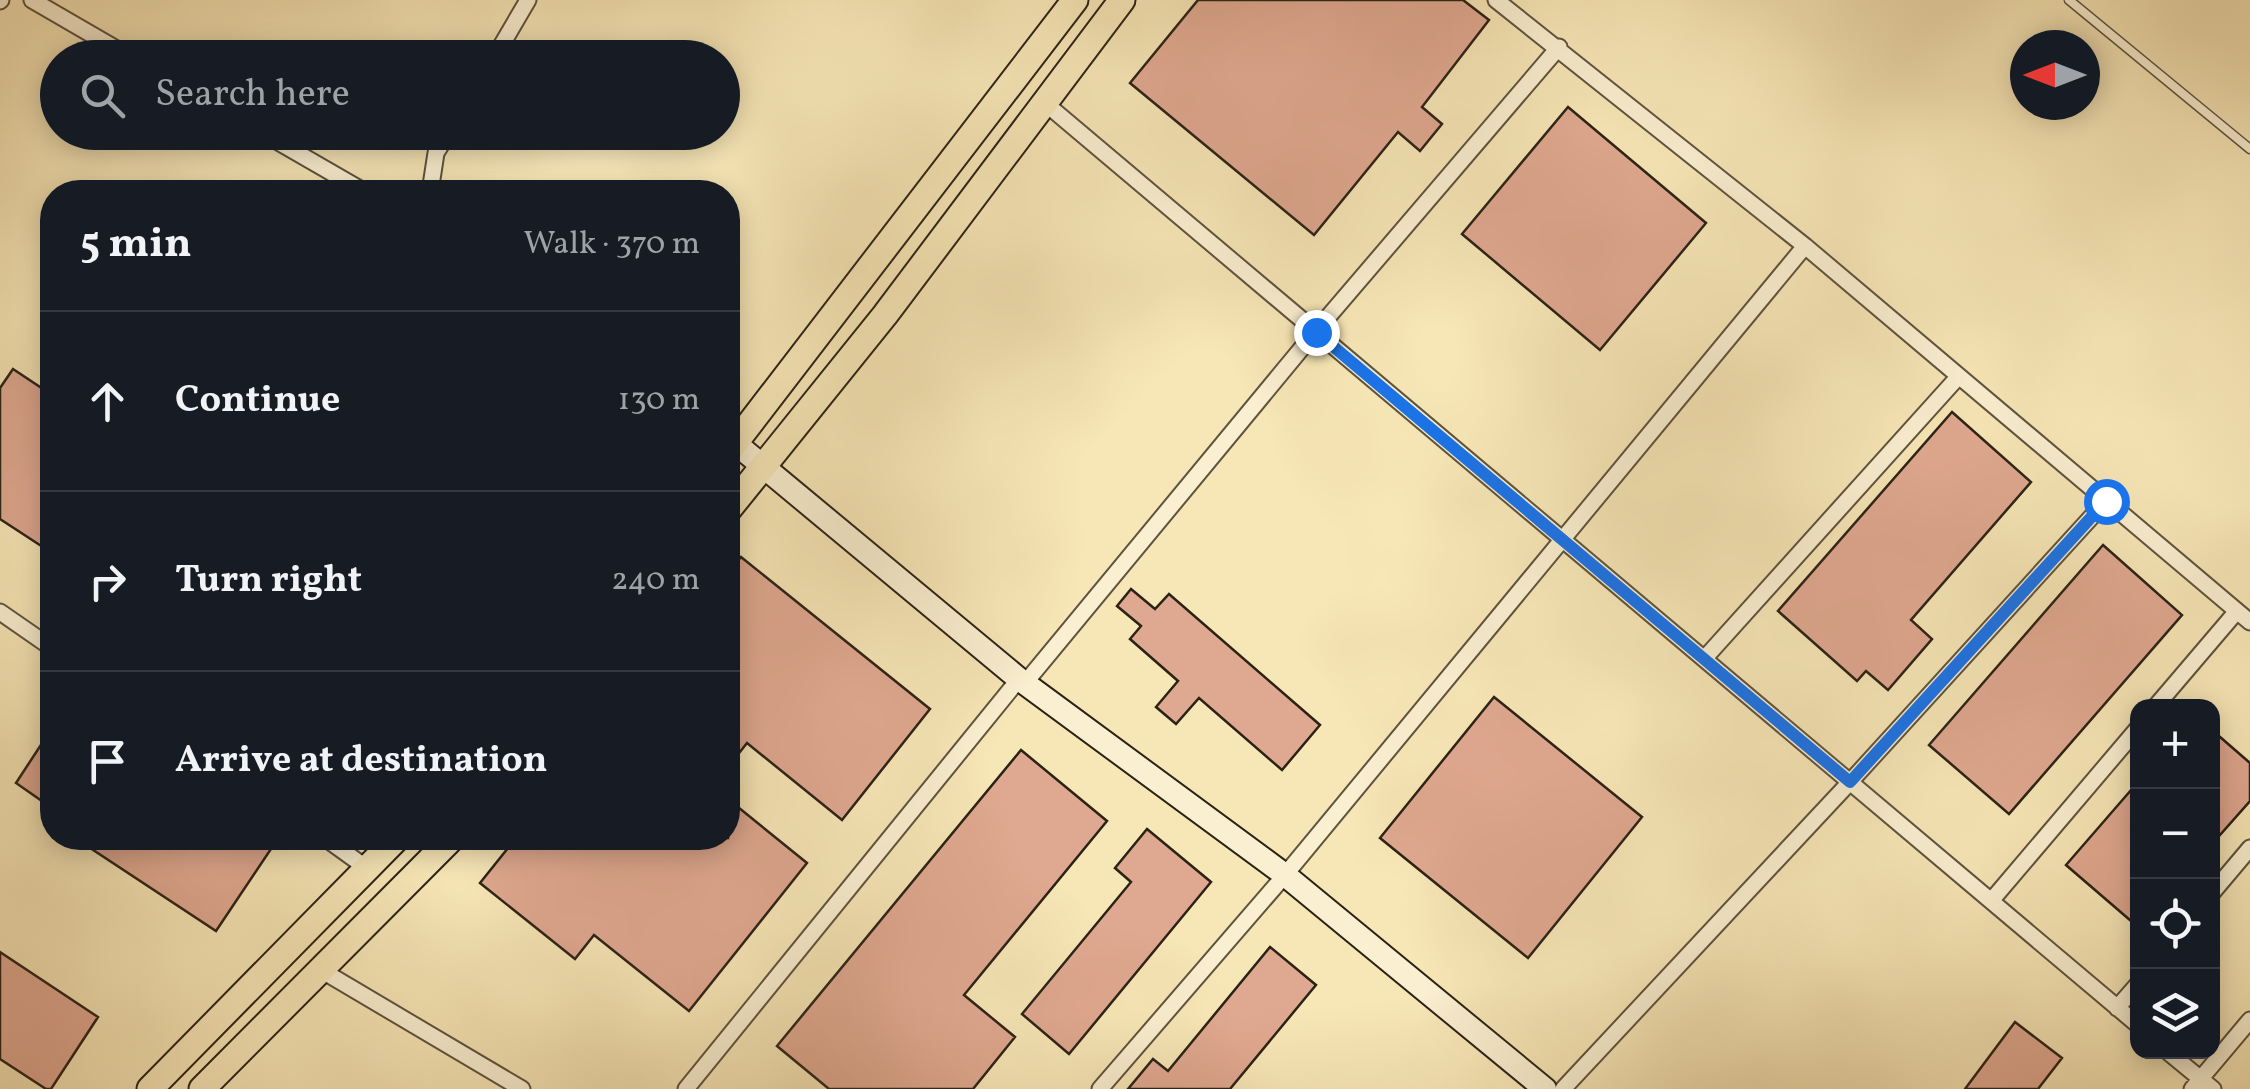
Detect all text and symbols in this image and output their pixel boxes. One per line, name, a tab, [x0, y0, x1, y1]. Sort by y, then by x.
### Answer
north arrow	[2010, 30, 2100, 120]
search box	[40, 40, 740, 150]
icon: search	[75, 68, 130, 123]
text: Search here	[155, 69, 350, 122]
text: 5 min	[80, 216, 192, 275]
text: Walk · 370 m	[524, 223, 700, 267]
route end	[1294, 310, 1340, 356]
icon: ahead	[80, 374, 135, 429]
text: Continue	[175, 375, 340, 428]
text: 130 m	[618, 379, 700, 423]
route start	[2084, 479, 2130, 525]
icon: right	[80, 554, 135, 609]
text: Turn right	[175, 555, 362, 608]
text: 240 m	[611, 559, 700, 603]
map controls	[2130, 699, 2220, 1059]
button: +	[2130, 699, 2220, 789]
icon: arrive	[80, 734, 135, 789]
text: Arrive at destination	[175, 735, 548, 788]
button: −	[2130, 789, 2220, 879]
button: locate	[2130, 879, 2220, 969]
button: layers	[2130, 969, 2220, 1059]

